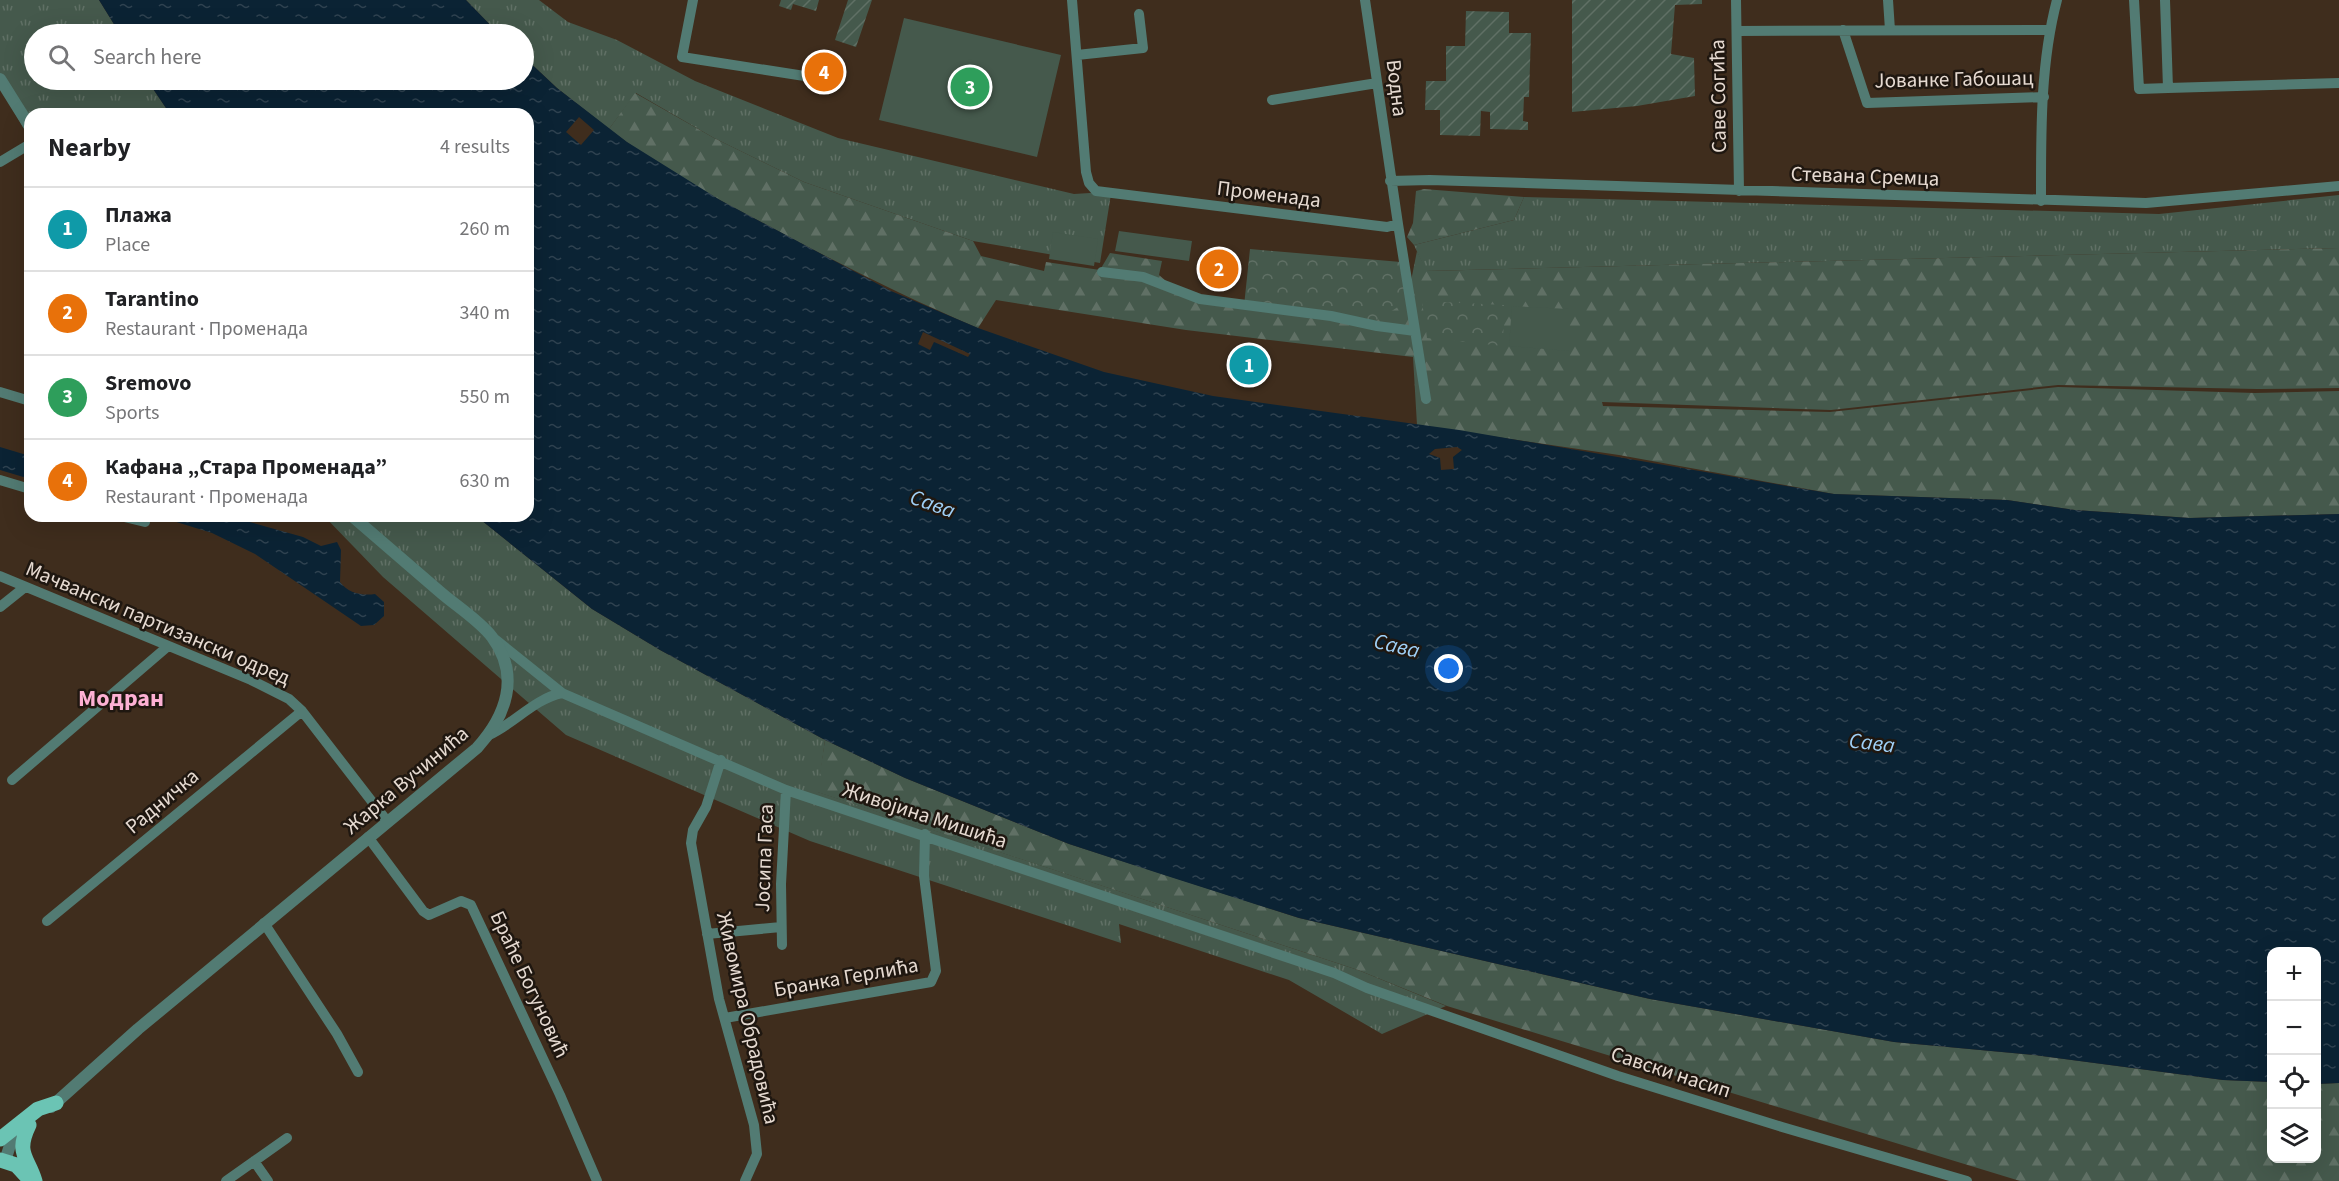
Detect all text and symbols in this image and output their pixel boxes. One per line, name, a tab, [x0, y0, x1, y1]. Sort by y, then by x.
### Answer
search box	[24, 24, 534, 90]
street label: Саве Согића	[1702, 39, 1734, 153]
icon: search	[45, 41, 78, 74]
text: Search here	[93, 41, 201, 73]
pin: 4	[804, 50, 844, 94]
street label: Водна	[1379, 58, 1415, 118]
street label: Јованке Габошац	[1874, 63, 2034, 95]
pin: 3	[950, 64, 990, 110]
text: Nearby	[48, 129, 131, 166]
text: 4 results	[440, 133, 510, 161]
street label: Стевана Сремца	[1790, 158, 1940, 194]
street label: Променада	[1215, 173, 1323, 215]
text: Плажа	[105, 199, 172, 231]
text: 1	[62, 215, 73, 243]
text: 260 m	[460, 215, 510, 243]
text: Place	[105, 231, 150, 259]
pin: 2	[1200, 246, 1238, 292]
text: Tarantino	[105, 283, 199, 315]
text: 2	[62, 299, 73, 327]
text: 340 m	[460, 299, 510, 327]
text: Restaurant · Променада	[105, 315, 308, 343]
pin: 1	[1230, 342, 1268, 388]
text: Sremovo	[105, 367, 192, 399]
text: 3	[62, 383, 73, 411]
text: 550 m	[460, 383, 510, 411]
text: Sports	[105, 399, 160, 427]
text: Кафана „Стара Променада”	[105, 451, 387, 483]
text: 4	[62, 467, 73, 495]
text: 630 m	[460, 467, 510, 495]
water label: Сава	[906, 481, 960, 527]
text: Restaurant · Променада	[105, 483, 308, 511]
street label: Мачвански партизански одред	[21, 554, 295, 692]
water label: Сава	[1371, 625, 1423, 667]
your location	[1434, 654, 1463, 683]
district label: Модран	[78, 681, 164, 716]
street label: Жарка Вучинића	[337, 719, 475, 841]
water label: Сава	[1847, 724, 1897, 762]
street label: Радничка	[119, 761, 205, 841]
street label: Живојина Мишића	[839, 774, 1011, 856]
street label: Јосипа Гаса	[747, 803, 781, 913]
street label: Браће Богуновић	[483, 906, 577, 1062]
street label: Живомира Обрадовића	[709, 909, 787, 1127]
map controls	[2267, 947, 2321, 1163]
button: +	[2267, 947, 2321, 1001]
street label: Бранка Герлића	[771, 950, 921, 1004]
button: −	[2267, 1001, 2321, 1055]
street label: Савски насип	[1607, 1038, 1735, 1106]
button: locate	[2267, 1055, 2321, 1109]
button: layers	[2267, 1109, 2321, 1163]

